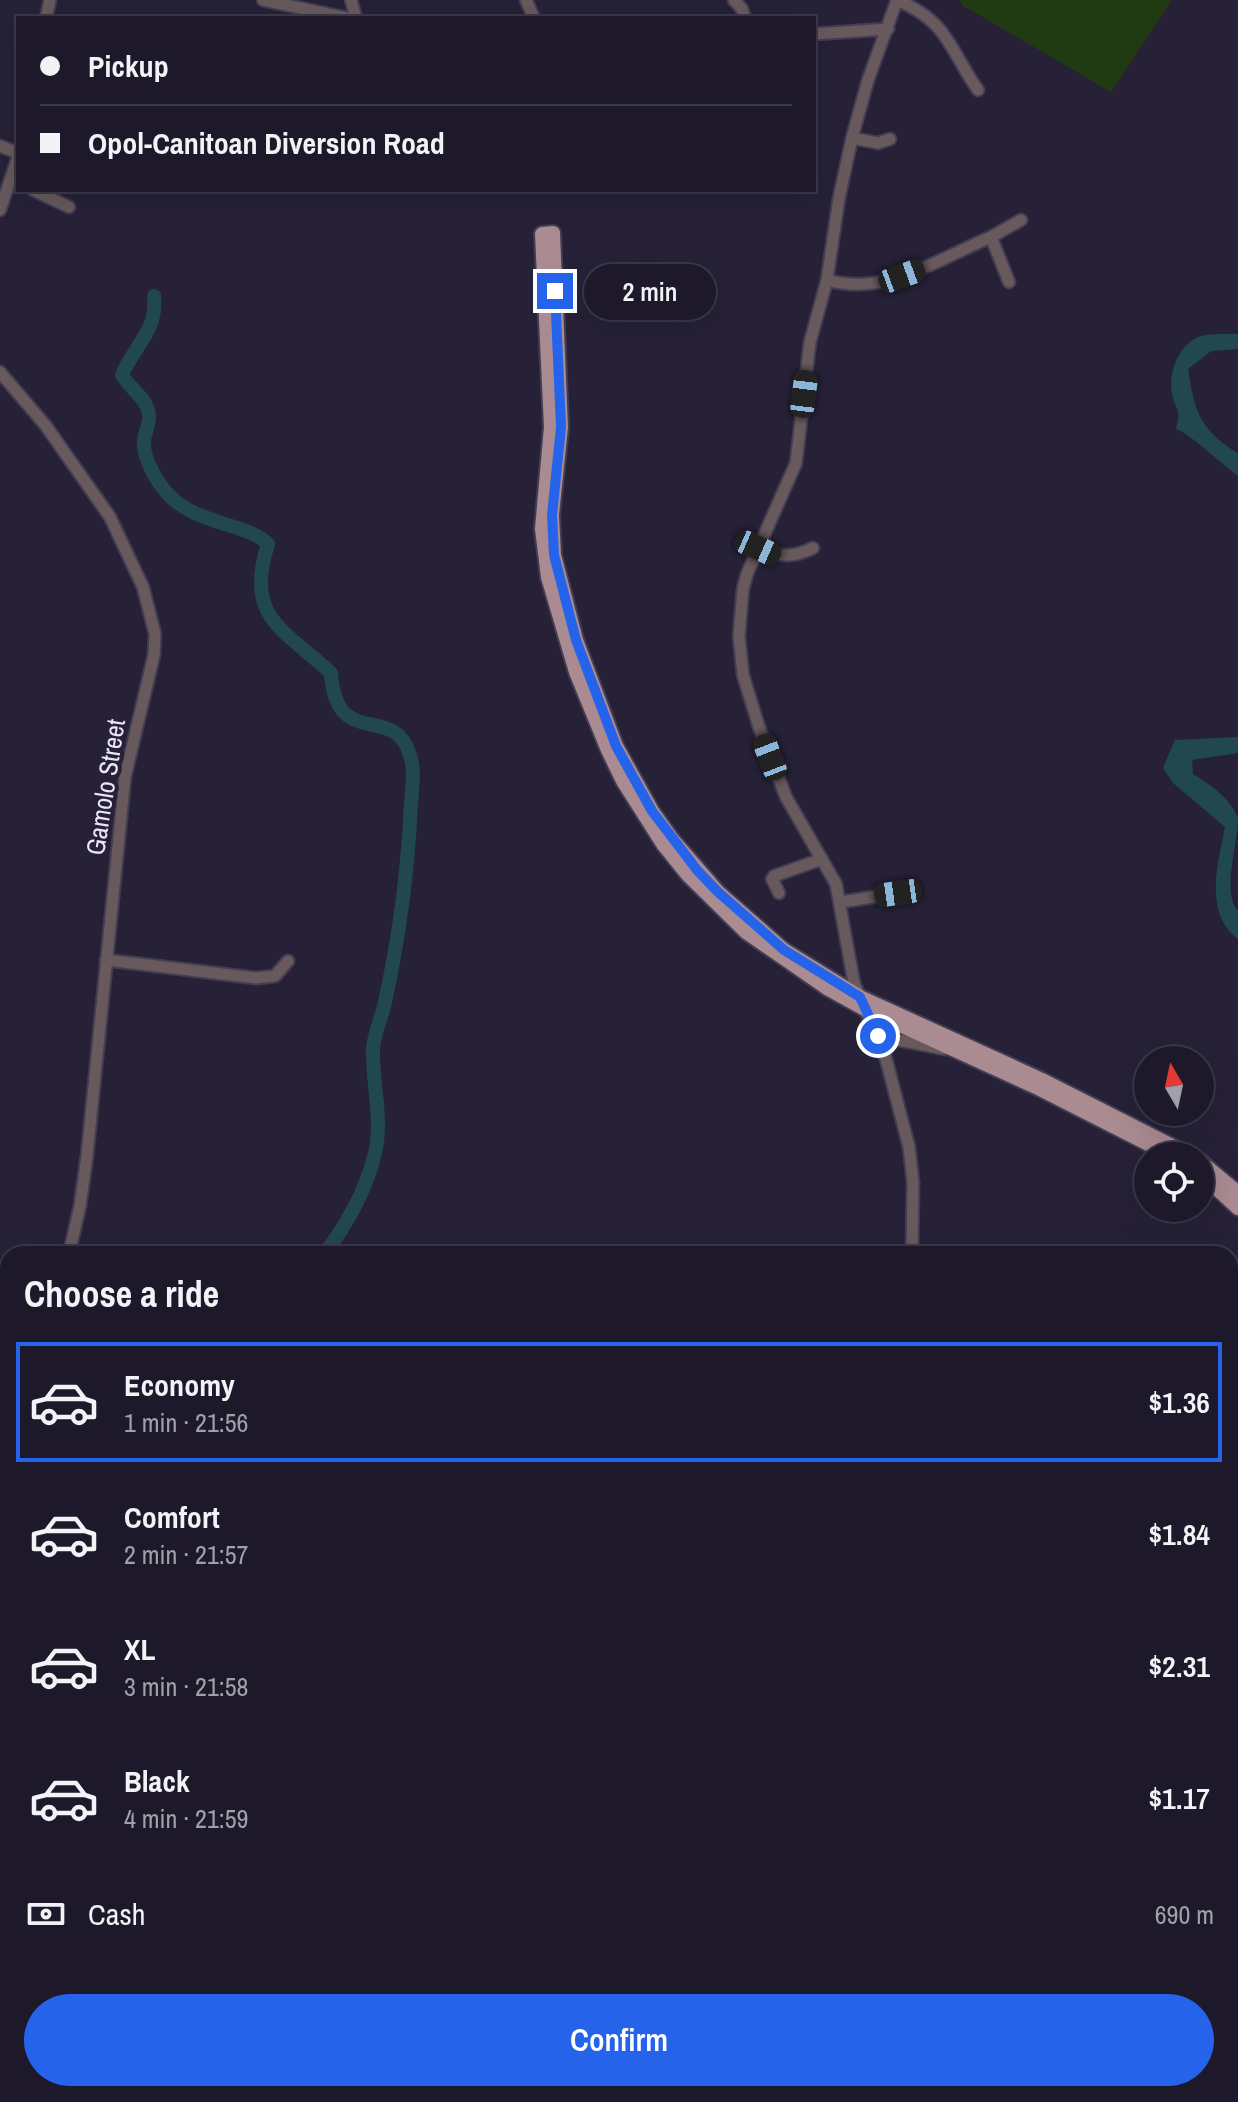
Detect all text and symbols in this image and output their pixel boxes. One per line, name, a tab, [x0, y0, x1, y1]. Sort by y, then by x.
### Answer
text: Pickup	[88, 46, 169, 86]
text: Opol-Canitoan Diversion Road	[88, 123, 445, 163]
car	[875, 257, 929, 295]
callout: 2 min	[583, 263, 715, 319]
route end	[537, 273, 573, 309]
text: 2 min	[623, 274, 677, 309]
car	[789, 369, 819, 419]
car	[731, 527, 785, 569]
street label: Gamolo Street	[77, 716, 133, 858]
car	[750, 730, 790, 784]
car	[873, 878, 923, 908]
route start	[860, 1018, 896, 1054]
north arrow	[1134, 1046, 1214, 1126]
map controls	[1134, 1046, 1214, 1222]
button: locate	[1134, 1142, 1214, 1222]
text: Choose a ride	[24, 1270, 219, 1318]
text: Economy	[124, 1365, 235, 1405]
icon: car	[28, 1366, 100, 1438]
text: $1.36	[1148, 1382, 1210, 1422]
text: 1 min · 21:56	[124, 1405, 248, 1440]
text: Comfort	[124, 1497, 220, 1537]
icon: car	[28, 1498, 100, 1570]
text: $1.84	[1148, 1514, 1210, 1554]
text: 2 min · 21:57	[124, 1537, 248, 1572]
text: XL	[124, 1629, 155, 1669]
icon: car	[28, 1630, 100, 1702]
text: $2.31	[1148, 1646, 1210, 1686]
text: 3 min · 21:58	[124, 1669, 248, 1704]
text: Black	[124, 1761, 190, 1801]
icon: car	[28, 1762, 100, 1834]
text: $1.17	[1148, 1778, 1210, 1818]
text: 4 min · 21:59	[124, 1801, 248, 1836]
icon: cash	[24, 1892, 68, 1936]
text: Cash	[88, 1894, 145, 1934]
text: 690 m	[1155, 1897, 1214, 1932]
button: Confirm	[24, 1994, 1214, 2086]

